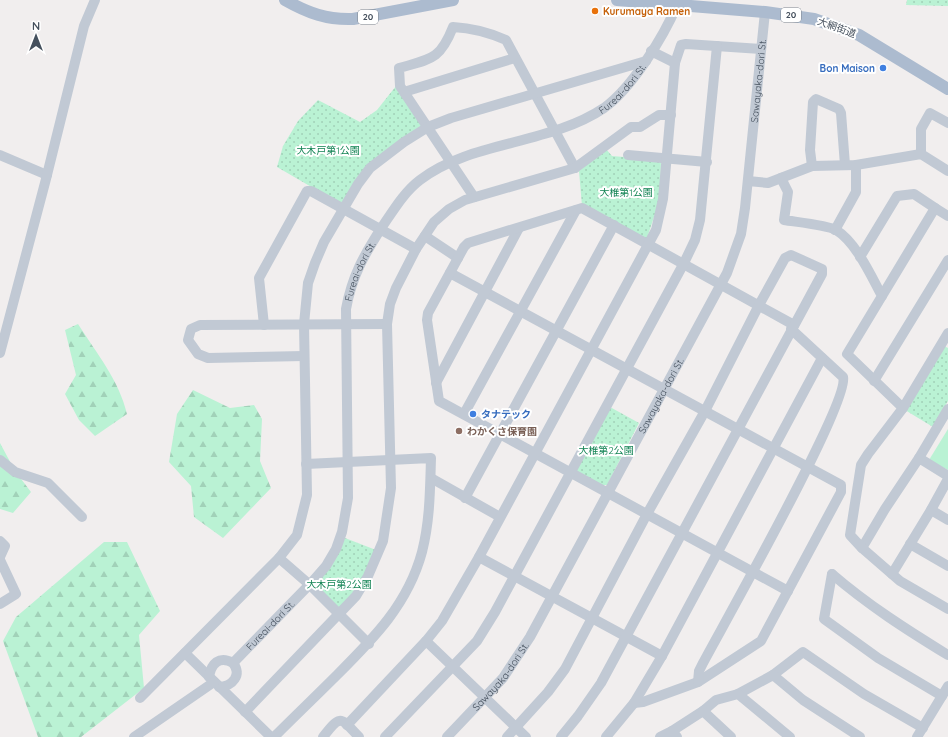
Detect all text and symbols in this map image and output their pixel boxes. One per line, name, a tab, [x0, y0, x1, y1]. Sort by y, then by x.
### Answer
place label: Kurumaya Ramen	[603, 5, 690, 18]
marker: Kurumaya Ramen	[590, 6, 600, 16]
road number: 20	[781, 8, 801, 22]
road number: 20	[358, 10, 378, 24]
street label: 大網街道	[816, 15, 858, 40]
north arrow	[16, 16, 56, 56]
text: N	[32, 19, 40, 33]
street label: Sawayaka-dori St.	[748, 38, 769, 123]
street label: Fureai-dori St.	[596, 61, 649, 117]
place label: Bon Maison	[820, 62, 875, 75]
marker: Bon Maison	[878, 63, 888, 73]
park label: 大木戸第1公園	[296, 144, 360, 157]
park label: 大椎第1公園	[599, 186, 653, 199]
street label: Fureai-dori St.	[342, 239, 379, 303]
street label: Sawayaka-dori St.	[635, 356, 687, 436]
place label: タナテック	[481, 408, 531, 421]
marker: タナテック	[468, 409, 478, 419]
place label: わかくさ保育園	[467, 425, 537, 438]
marker: わかくさ保育園	[454, 426, 464, 436]
park label: 大椎第2公園	[578, 444, 634, 457]
park label: 大木戸第2公園	[306, 578, 372, 591]
street label: Fureai-dori St.	[243, 598, 298, 653]
street label: Sawayaka-dori St.	[470, 640, 532, 714]

